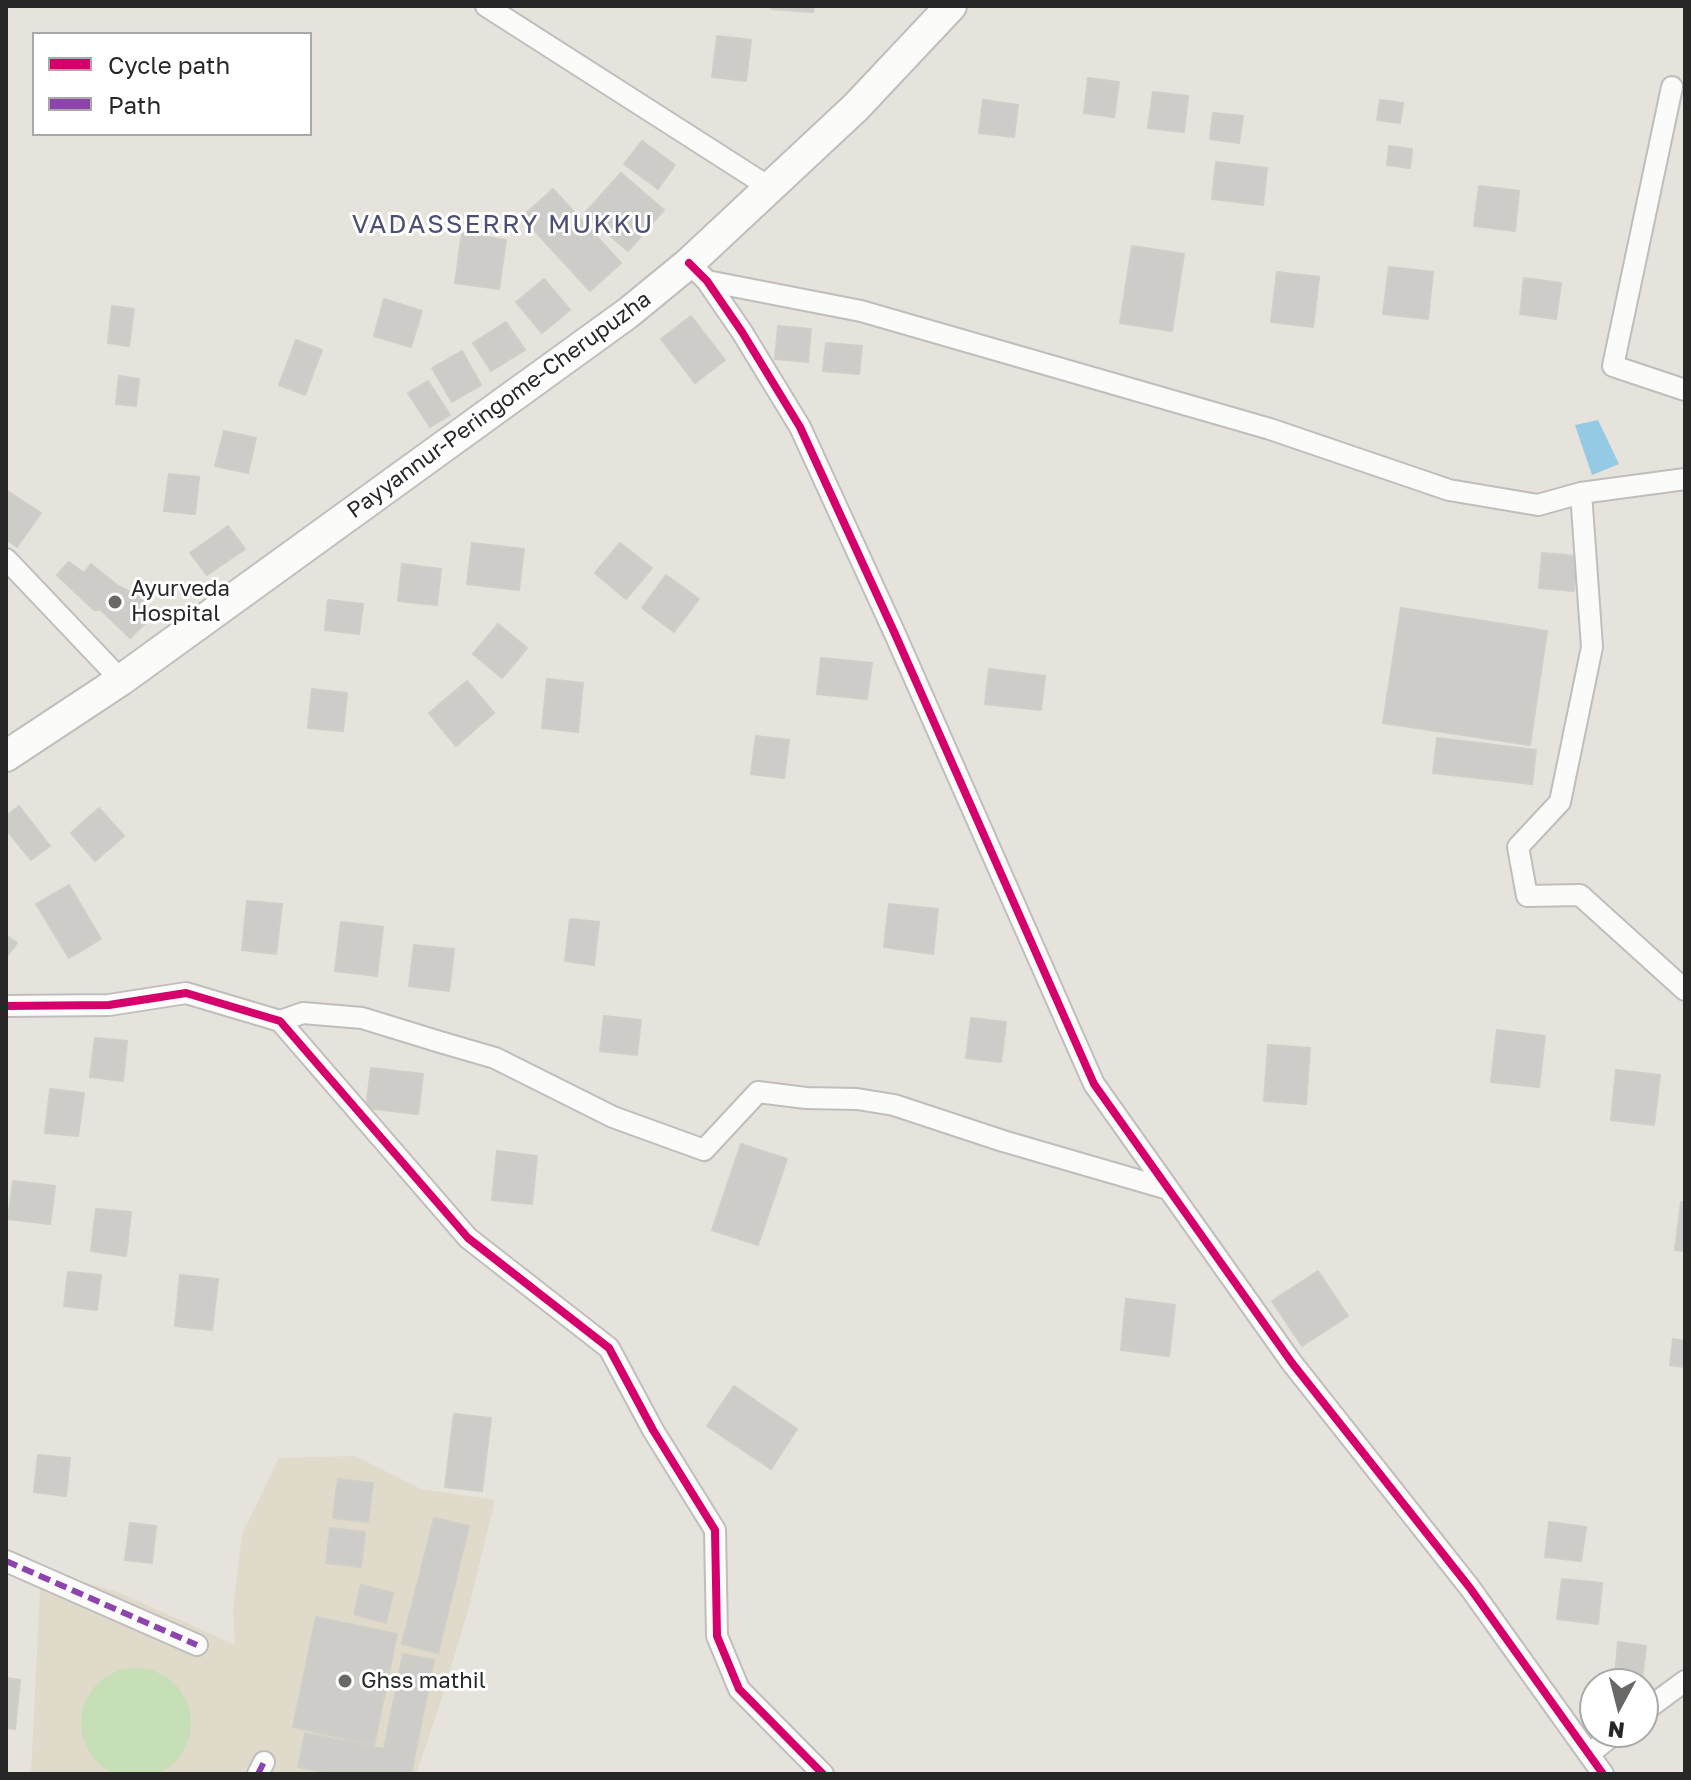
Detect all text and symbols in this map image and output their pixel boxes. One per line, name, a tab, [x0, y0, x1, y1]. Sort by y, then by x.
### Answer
legend	[32, 32, 312, 136]
text: Cycle path	[108, 50, 230, 79]
text: Path	[108, 90, 161, 119]
district label: VADASSERRY MUKKU	[352, 209, 654, 241]
street label: Payyannur-Peringome-Cherupuzha	[342, 286, 656, 524]
place label: Ayurveda Hospital	[131, 576, 230, 628]
marker: Ayurveda Hospital	[106, 593, 124, 611]
place label: Ghss mathil	[361, 1668, 486, 1694]
north arrow	[1579, 1668, 1659, 1748]
marker: Ghss mathil	[336, 1672, 354, 1690]
text: N	[1606, 1716, 1626, 1745]

